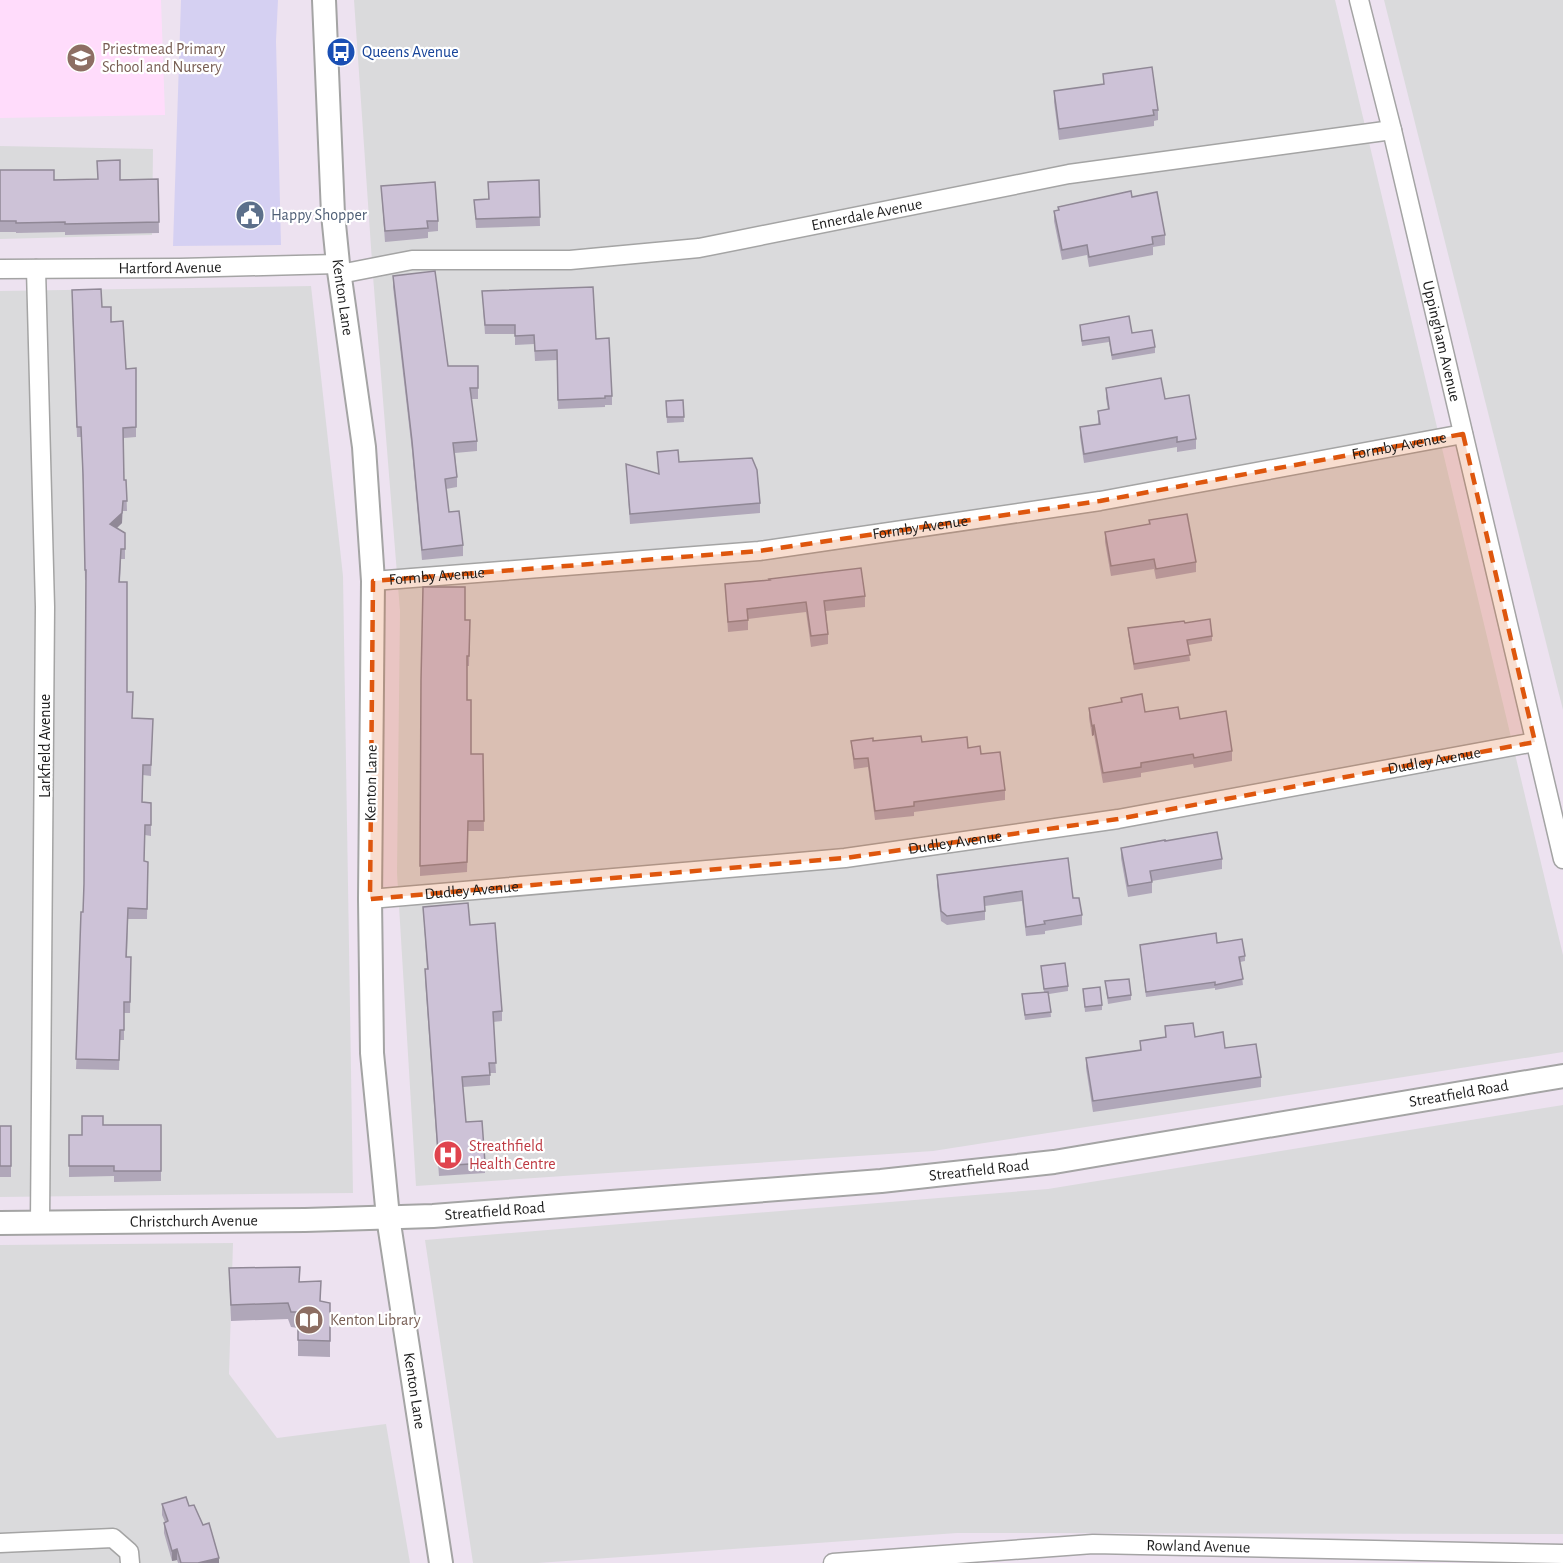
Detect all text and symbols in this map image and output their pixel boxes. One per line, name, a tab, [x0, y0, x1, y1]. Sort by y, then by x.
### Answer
bus stop icon: Queens Avenue	[325, 36, 357, 68]
place label: Priestmead Primary School and Nursery	[102, 41, 226, 76]
school or university icon: Priestmead Primary School and Nursery	[65, 42, 97, 74]
place label: Queens Avenue	[362, 44, 459, 61]
street label: Ennerdale Avenue	[810, 196, 924, 233]
public building icon: Happy Shopper	[234, 199, 266, 231]
place label: Happy Shopper	[271, 207, 368, 224]
street label: Kenton Lane	[330, 258, 356, 337]
street label: Hartford Avenue	[118, 259, 222, 276]
street label: Uppingham Avenue	[1420, 279, 1463, 403]
street label: Formby Avenue	[1350, 429, 1448, 462]
street label: Formby Avenue	[871, 512, 969, 542]
street label: Formby Avenue	[388, 564, 485, 588]
street label: Larkfield Avenue	[37, 694, 53, 798]
street label: Kenton Lane	[362, 744, 380, 822]
street label: Dudley Avenue	[1386, 744, 1482, 777]
street label: Dudley Avenue	[907, 828, 1003, 857]
street label: Dudley Avenue	[424, 878, 519, 902]
street label: Streatfield Road	[1408, 1077, 1510, 1110]
place label: Streathfield Health Centre	[469, 1138, 556, 1172]
hospital icon: Streathfield Health Centre	[432, 1139, 464, 1171]
street label: Streatfield Road	[928, 1157, 1030, 1184]
street label: Streatfield Road	[444, 1199, 546, 1223]
street label: Christchurch Avenue	[130, 1212, 258, 1230]
library icon: Kenton Library	[293, 1304, 325, 1336]
place label: Kenton Library	[330, 1312, 421, 1329]
street label: Kenton Lane	[401, 1351, 428, 1430]
street label: Rowland Avenue	[1146, 1537, 1250, 1555]

